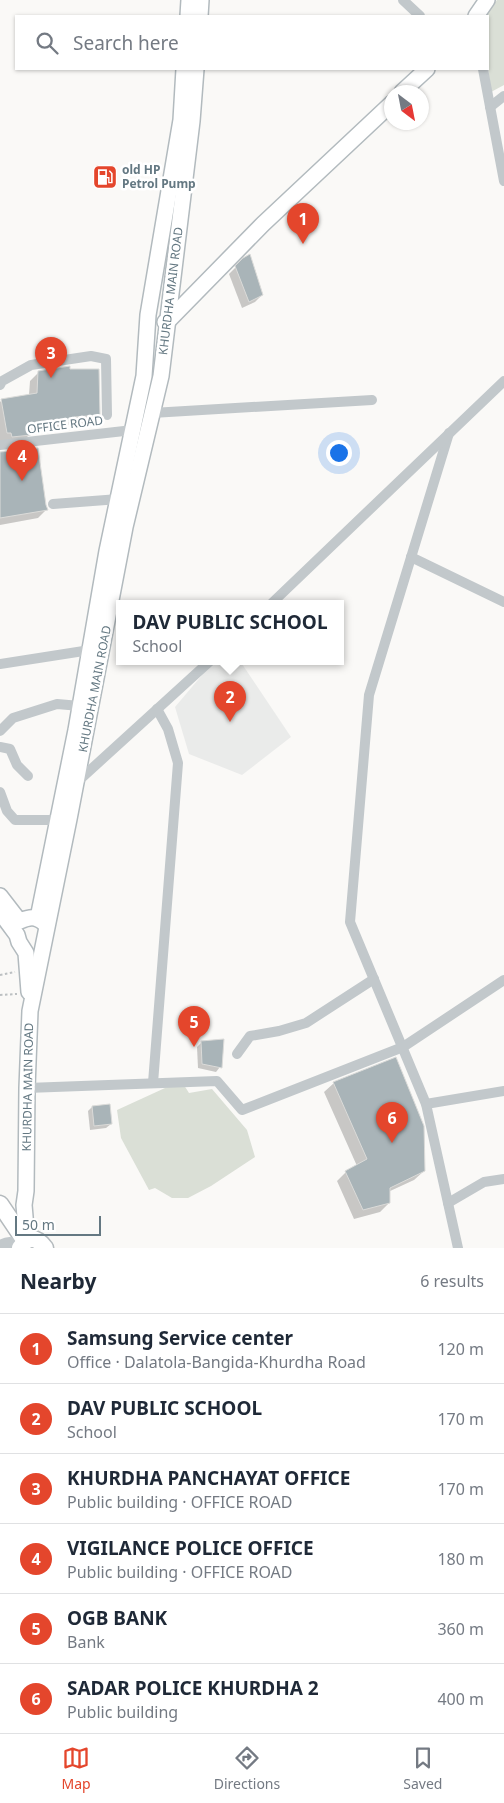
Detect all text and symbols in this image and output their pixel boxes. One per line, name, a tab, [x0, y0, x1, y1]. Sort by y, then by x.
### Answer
search box	[15, 15, 489, 70]
icon: search	[33, 29, 61, 57]
text: Search here	[73, 30, 179, 56]
north arrow	[384, 85, 429, 130]
place label: old HP Petrol Pump	[122, 161, 196, 192]
fuel station icon: old HP Petrol Pump	[92, 164, 118, 190]
pin: 1	[287, 203, 319, 244]
street label: KHURDHA MAIN ROAD	[154, 226, 187, 356]
pin: 3	[35, 337, 67, 378]
street label: OFFICE ROAD	[26, 411, 104, 438]
pin: 4	[6, 440, 38, 481]
your location	[326, 440, 352, 466]
popup	[116, 600, 344, 665]
text: DAV PUBLIC SCHOOL	[132, 609, 328, 635]
street label: KHURDHA MAIN ROAD	[74, 624, 115, 754]
text: School	[132, 635, 182, 657]
pin: 2	[214, 681, 246, 722]
pin: 5	[178, 1006, 210, 1047]
street label: KHURDHA MAIN ROAD	[18, 1022, 37, 1152]
pin: 6	[376, 1102, 408, 1143]
scale bar	[15, 1213, 101, 1236]
text: 50 m	[22, 1215, 55, 1234]
text: Nearby	[20, 1267, 96, 1295]
text: 6 results	[420, 1270, 484, 1292]
text: Samsung Service center	[67, 1325, 293, 1351]
text: 1	[31, 1338, 41, 1360]
text: 120 m	[437, 1338, 484, 1360]
text: Office · Dalatola-Bangida-Khurdha Road	[67, 1351, 366, 1373]
text: DAV PUBLIC SCHOOL	[67, 1395, 262, 1421]
text: 2	[31, 1408, 41, 1430]
text: 170 m	[437, 1408, 484, 1430]
text: School	[67, 1421, 117, 1443]
text: KHURDHA PANCHAYAT OFFICE	[67, 1465, 350, 1491]
text: 3	[31, 1478, 41, 1500]
text: 170 m	[437, 1478, 484, 1500]
text: Public building · OFFICE ROAD	[67, 1491, 293, 1513]
text: VIGILANCE POLICE OFFICE	[67, 1535, 314, 1561]
text: 4	[31, 1548, 41, 1570]
text: 180 m	[437, 1548, 484, 1570]
text: Public building · OFFICE ROAD	[67, 1561, 293, 1583]
text: OGB BANK	[67, 1605, 167, 1631]
text: 5	[31, 1618, 41, 1640]
text: 360 m	[437, 1618, 484, 1640]
text: Bank	[67, 1631, 105, 1653]
text: SADAR POLICE KHURDHA 2	[67, 1675, 319, 1701]
text: 6	[31, 1688, 41, 1710]
text: 400 m	[437, 1688, 484, 1710]
text: Public building	[67, 1701, 178, 1723]
tab: Map	[62, 1744, 91, 1793]
tab: Directions	[214, 1744, 280, 1793]
tab: Saved	[403, 1744, 442, 1793]

